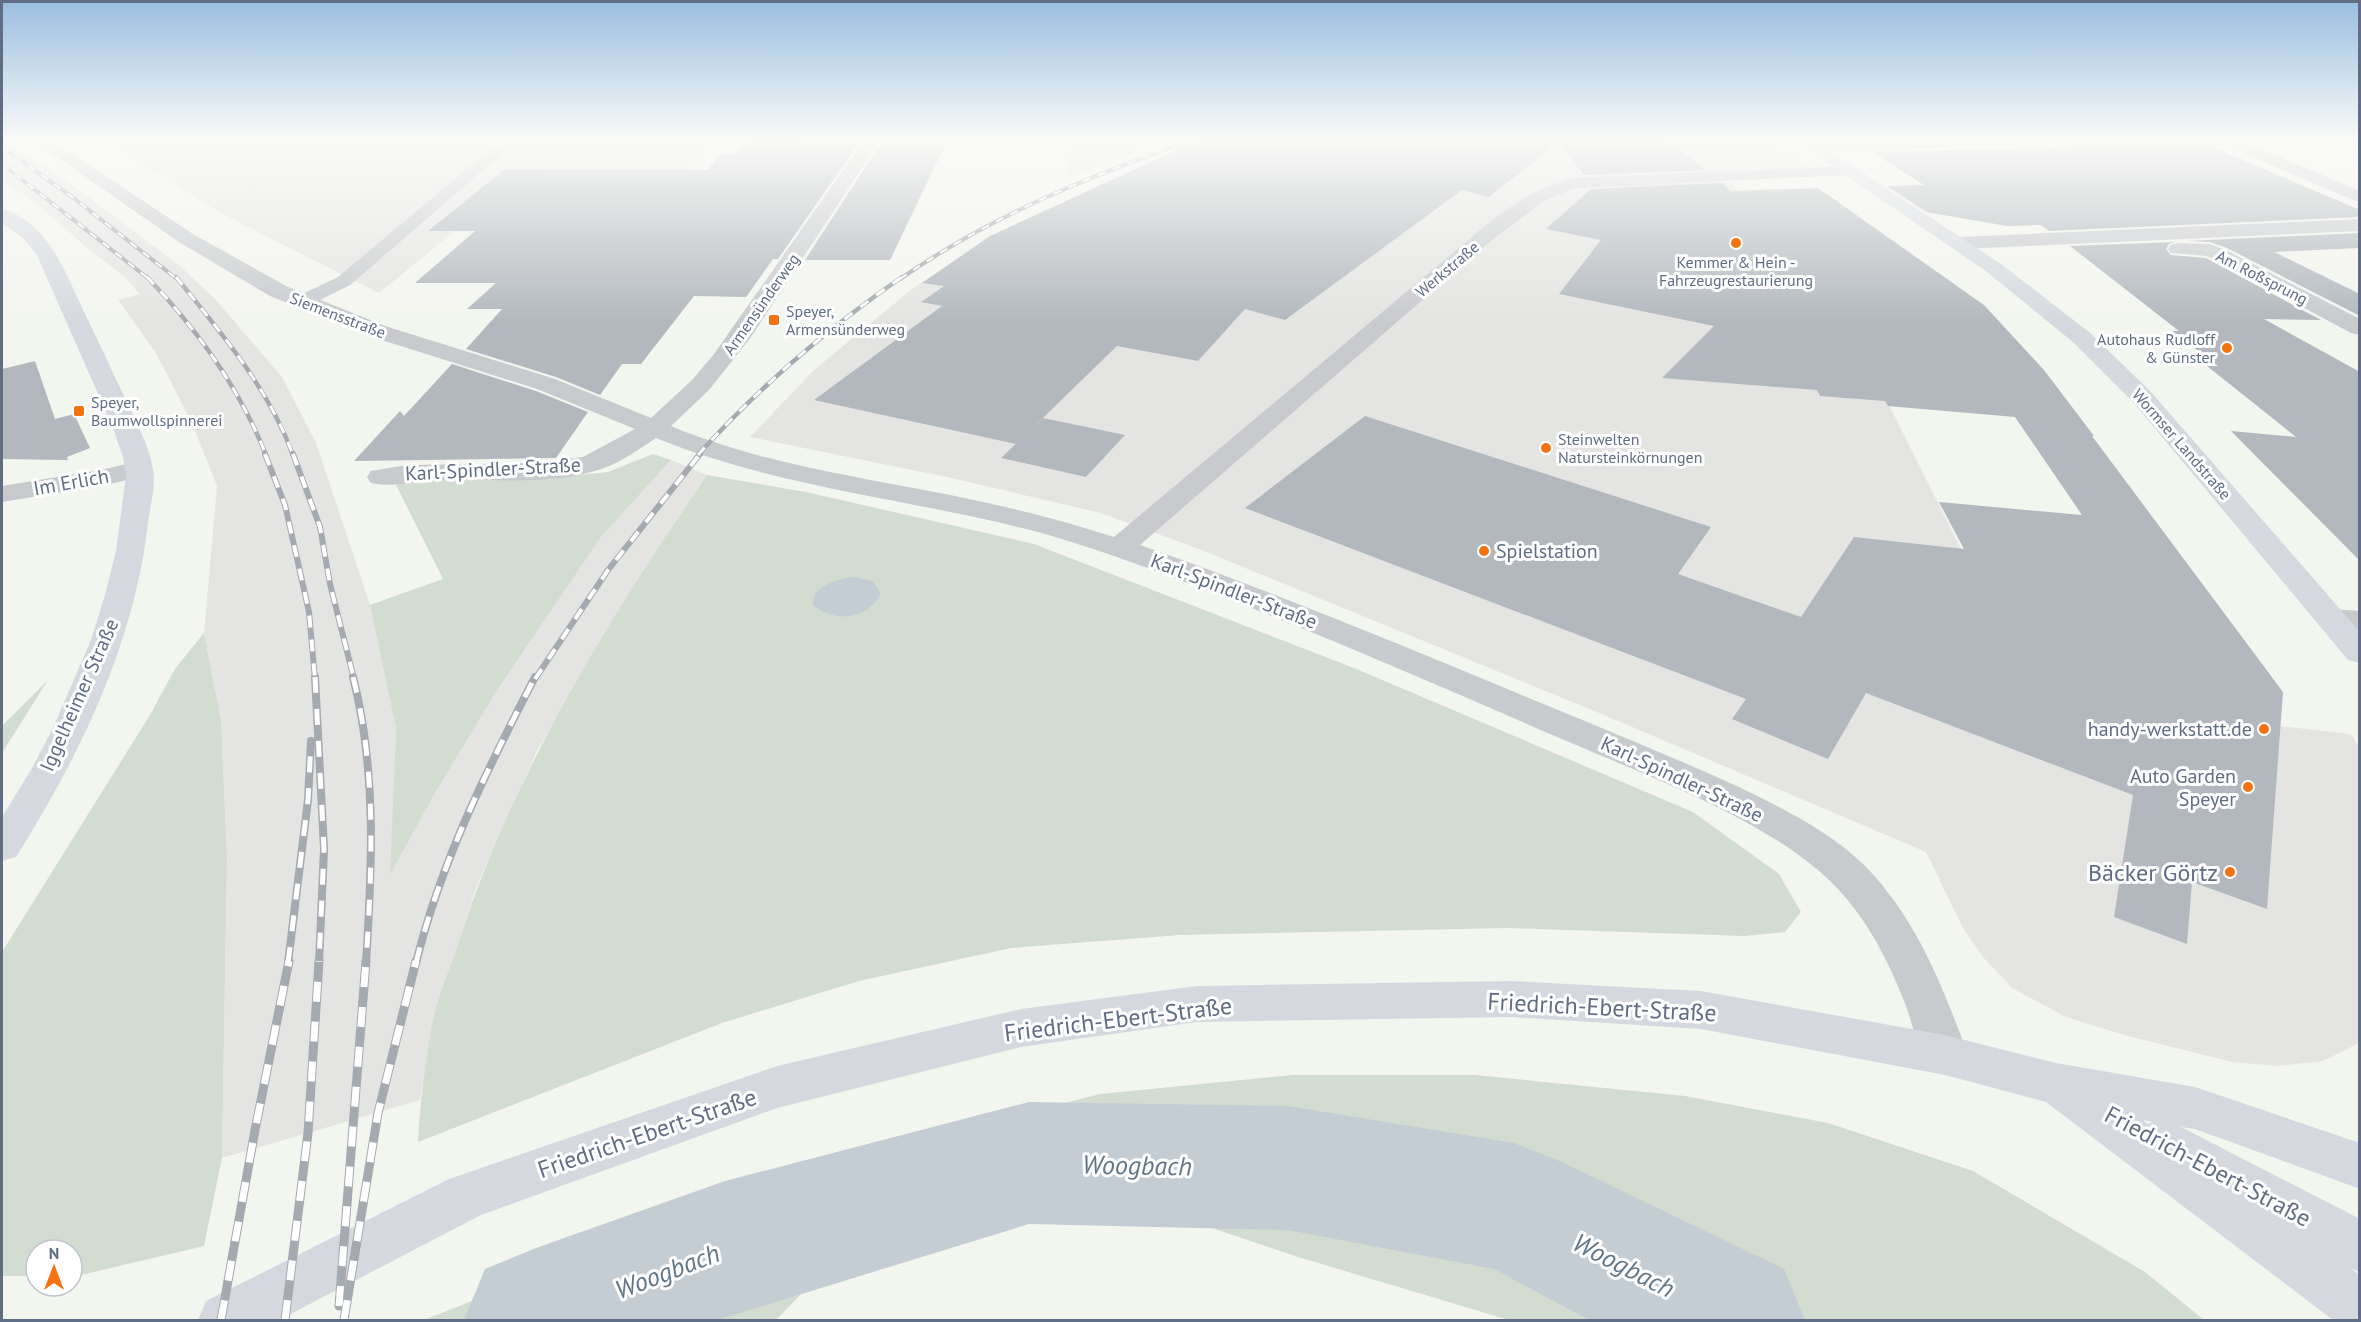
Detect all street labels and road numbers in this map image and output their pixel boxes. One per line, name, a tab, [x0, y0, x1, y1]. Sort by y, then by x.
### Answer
street label: Werkstraße	[1411, 237, 1483, 301]
street label: Am Roßsprung	[2213, 245, 2311, 309]
street label: Armensünderweg	[719, 249, 803, 359]
street label: Siemensstraße	[287, 288, 389, 342]
street label: Wormser Landstraße	[2128, 384, 2236, 504]
street label: Karl-Spindler-Straße	[404, 451, 582, 487]
street label: Im Erlich	[31, 463, 111, 501]
street label: Karl-Spindler-Straße	[1147, 547, 1321, 635]
street label: Iggelheimer Straße	[34, 615, 124, 775]
street label: Karl-Spindler-Straße	[1597, 730, 1767, 828]
street label: Friedrich-Ebert-Straße	[1487, 986, 1717, 1028]
street label: Friedrich-Ebert-Straße	[1002, 990, 1234, 1048]
street label: Friedrich-Ebert-Straße	[533, 1081, 761, 1185]
street label: Friedrich-Ebert-Straße	[2099, 1098, 2317, 1234]

